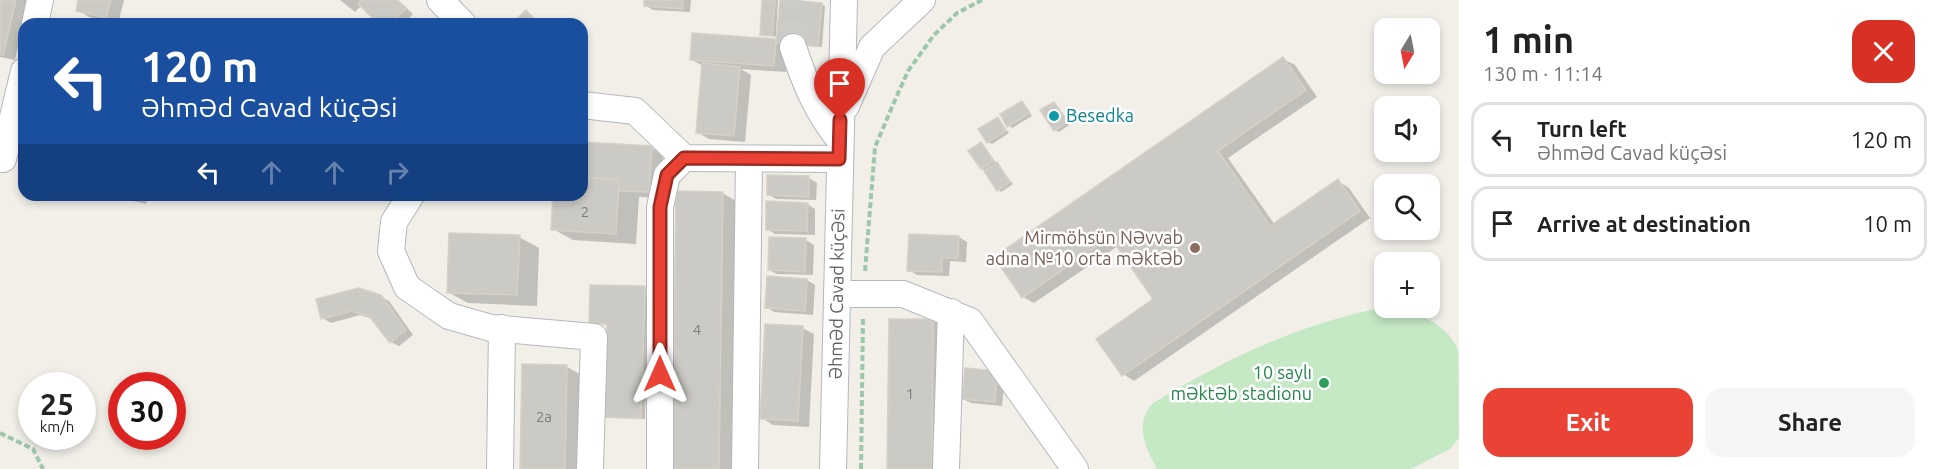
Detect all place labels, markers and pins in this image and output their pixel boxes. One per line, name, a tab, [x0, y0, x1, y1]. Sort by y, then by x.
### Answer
pin	[814, 58, 865, 120]
place label: Besedka	[1066, 105, 1134, 125]
marker: Besedka	[1047, 109, 1061, 123]
place label: Mirmöhsün Nəvvab adına №10 orta məktəb	[986, 227, 1183, 268]
marker: Mirmöhsün Nəvvab adına №10 orta məktəb	[1188, 241, 1202, 255]
place label: 10 saylı məktəb stadionu	[1170, 362, 1312, 403]
marker: 10 saylı məktəb stadionu	[1317, 376, 1331, 390]

